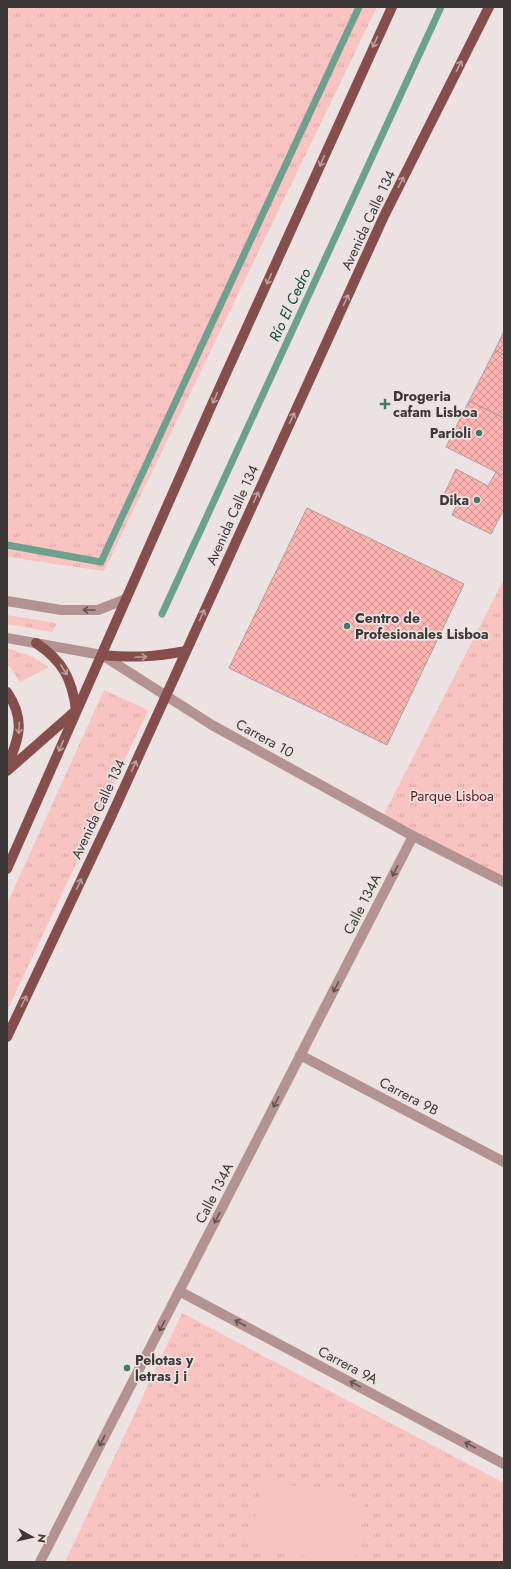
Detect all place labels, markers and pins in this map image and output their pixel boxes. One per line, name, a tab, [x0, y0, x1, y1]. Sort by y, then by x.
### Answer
place label: Drogeria cafam Lisboa	[393, 386, 478, 422]
marker: Drogeria cafam Lisboa	[380, 399, 390, 409]
place label: Parioli	[430, 423, 471, 443]
marker: Parioli	[474, 428, 484, 438]
place label: Dika	[439, 490, 469, 510]
marker: Dika	[472, 495, 482, 505]
place label: Centro de Profesionales Lisboa	[355, 608, 489, 644]
marker: Centro de Profesionales Lisboa	[342, 621, 352, 631]
place label: Pelotas y letras j i	[135, 1350, 194, 1386]
marker: Pelotas y letras j i	[122, 1363, 132, 1373]

